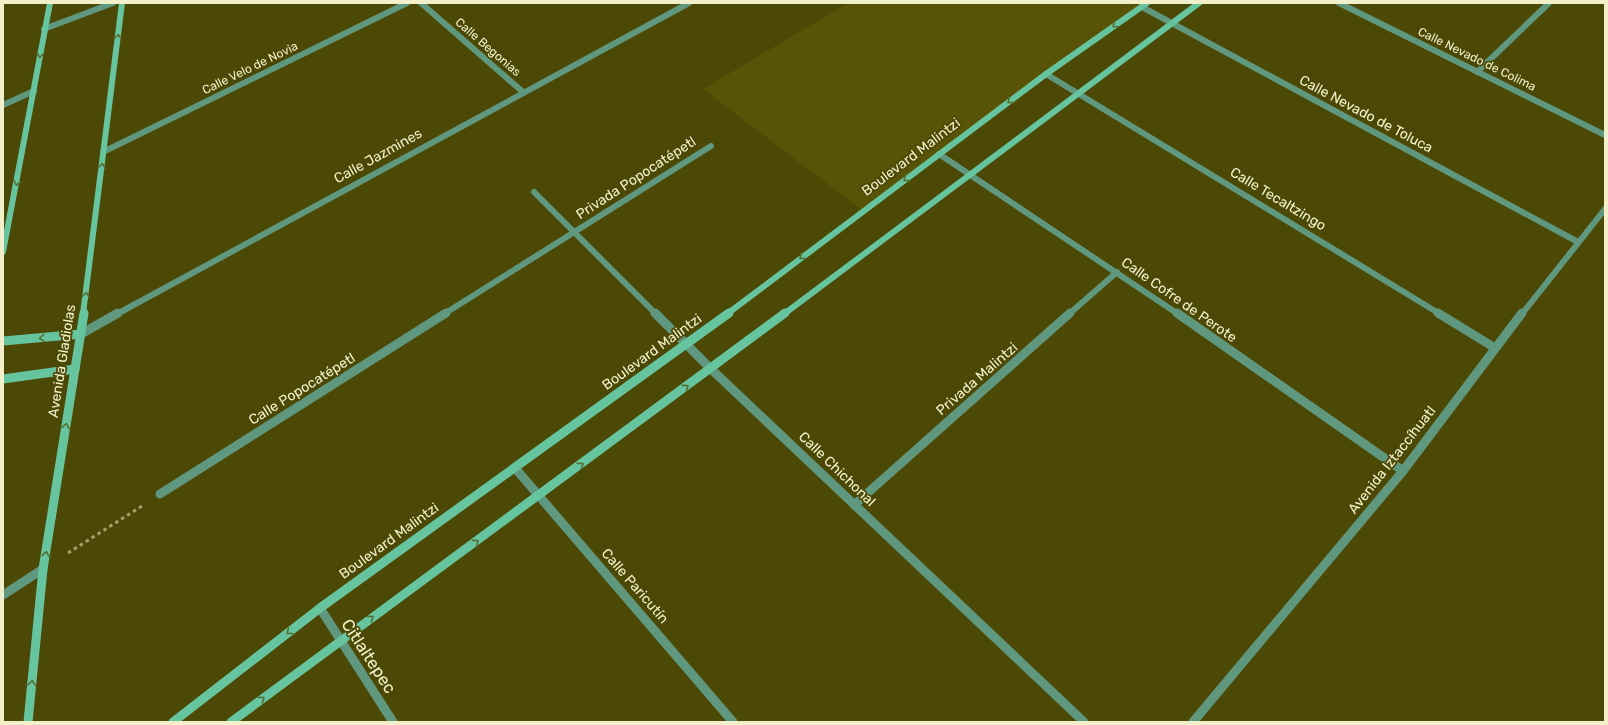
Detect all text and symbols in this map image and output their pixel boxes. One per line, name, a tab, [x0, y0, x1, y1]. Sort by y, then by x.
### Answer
street label: Calle Begonias	[453, 15, 523, 79]
one-way arrow	[1113, 20, 1120, 27]
street label: Calle Nevado de Colima	[1416, 24, 1538, 94]
one-way arrow	[113, 34, 122, 40]
street label: Calle Velo de Novia	[200, 39, 300, 97]
one-way arrow	[36, 52, 45, 58]
street label: Calle Nevado de Toluca	[1296, 72, 1436, 156]
one-way arrow	[1007, 96, 1014, 103]
street label: Boulevard Malintzi	[858, 114, 964, 200]
street label: Calle Jazmines	[331, 125, 425, 187]
street label: Privada Popocatépetl	[573, 133, 699, 223]
one-way arrow	[97, 163, 106, 169]
street label: Calle Tecaltzingo	[1227, 164, 1329, 234]
one-way arrow	[903, 174, 910, 181]
one-way arrow	[13, 180, 21, 186]
one-way arrow	[799, 253, 806, 260]
street label: Calle Cofre de Perote	[1118, 254, 1240, 346]
one-way arrow	[81, 292, 90, 298]
street label: Avenida Gladiolas	[45, 303, 79, 419]
street label: Boulevard Malintzi	[599, 310, 705, 394]
one-way arrow	[39, 333, 45, 342]
street label: Privada Malintzi	[933, 339, 1021, 419]
street label: Calle Popocatépetl	[246, 349, 358, 429]
one-way arrow	[681, 385, 688, 392]
street label: Avenida Iztaccíhuatl	[1345, 403, 1439, 517]
one-way arrow	[61, 422, 70, 429]
street label: Calle Chichonal	[795, 428, 879, 510]
one-way arrow	[577, 462, 584, 470]
street label: Boulevard Malintzi	[336, 499, 442, 583]
one-way arrow	[472, 540, 479, 547]
street label: Calle Paricutín	[598, 545, 672, 627]
one-way arrow	[41, 551, 49, 557]
street label: Citlaltepec	[337, 615, 401, 697]
one-way arrow	[367, 616, 374, 623]
one-way arrow	[286, 627, 293, 634]
one-way arrow	[27, 680, 36, 686]
one-way arrow	[258, 697, 265, 704]

